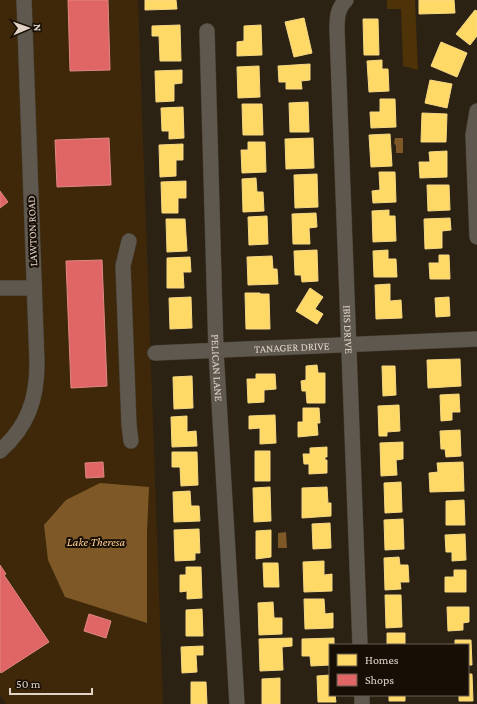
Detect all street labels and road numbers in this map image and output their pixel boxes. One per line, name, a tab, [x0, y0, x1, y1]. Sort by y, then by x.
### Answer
street label: LAWTON ROAD	[25, 195, 39, 267]
street label: IBIS DRIVE	[341, 305, 355, 354]
street label: PELICAN LANE	[210, 334, 225, 402]
street label: TANAGER DRIVE	[254, 339, 330, 355]

